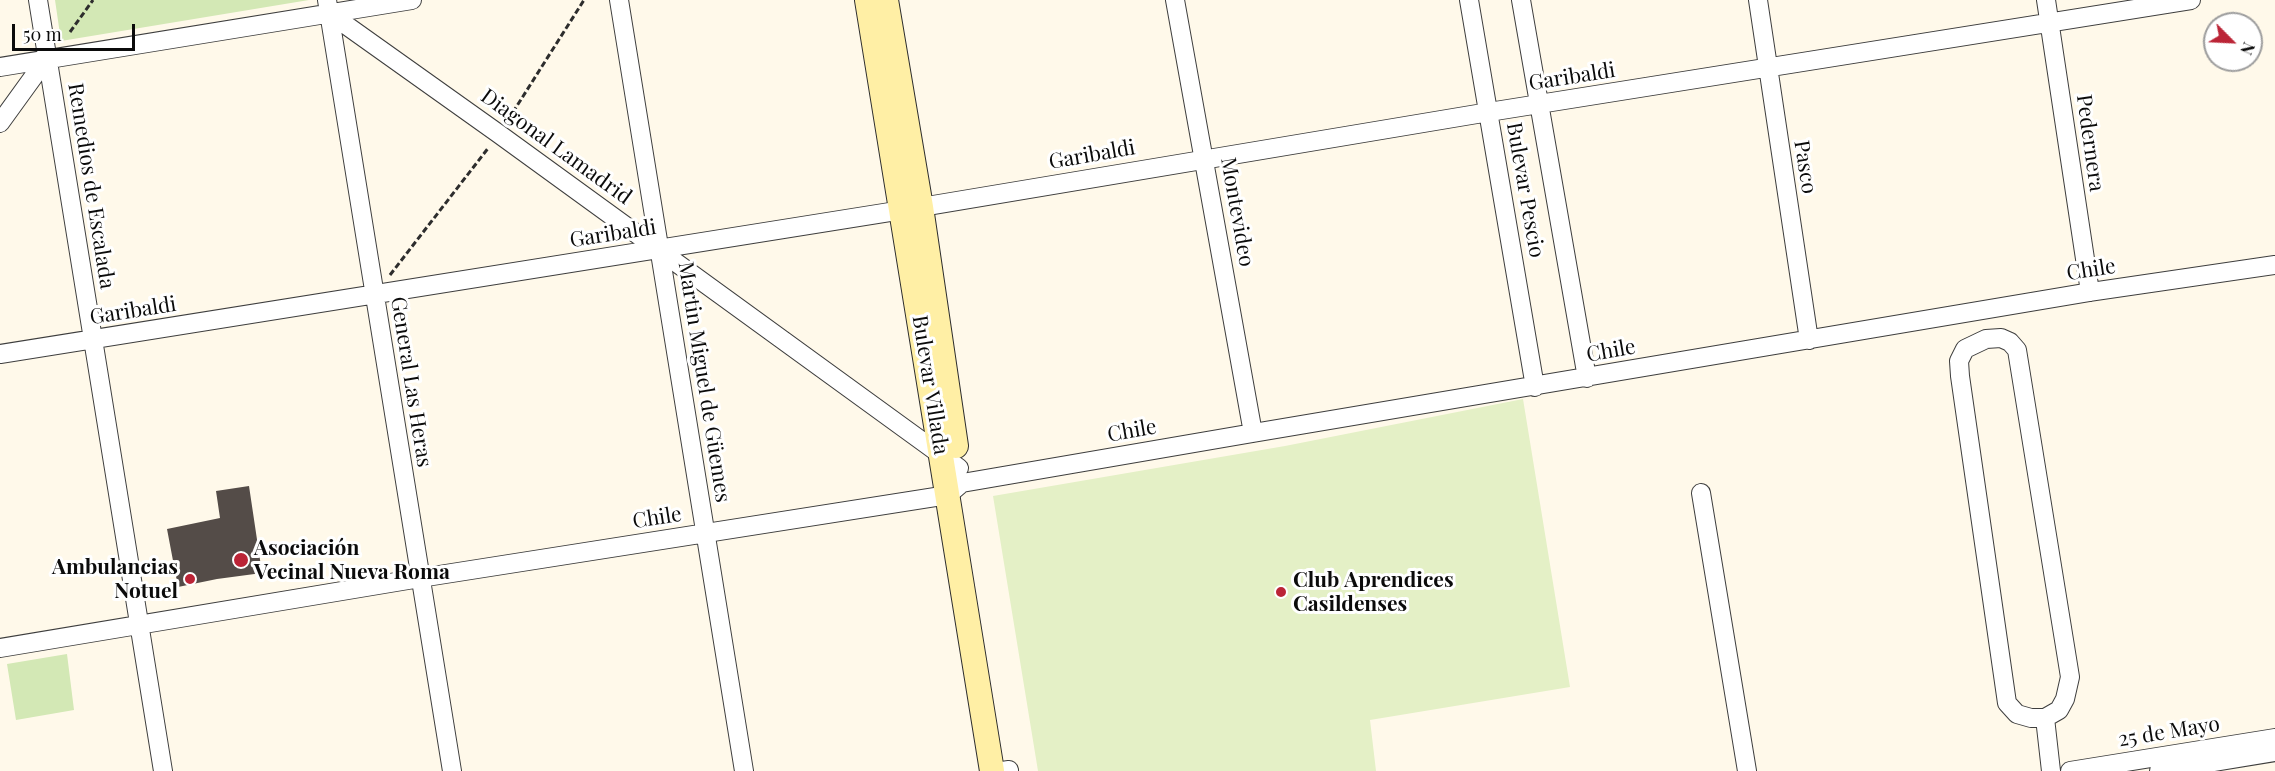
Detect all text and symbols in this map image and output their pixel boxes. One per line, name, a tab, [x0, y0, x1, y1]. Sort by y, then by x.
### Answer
scale bar	[15, 12, 138, 50]
north arrow	[2203, 12, 2263, 72]
text: 50 m	[23, 22, 62, 46]
text: N	[2236, 39, 2260, 58]
street label: Garibaldi	[1527, 58, 1617, 96]
street label: Remedios de Escalada	[62, 81, 120, 291]
street label: Diagonal Lamadrid	[476, 84, 636, 210]
street label: Pedernera	[2071, 93, 2109, 193]
street label: Bulevar Pescio	[1501, 120, 1549, 260]
street label: Garibaldi	[1047, 135, 1137, 175]
street label: Pasco	[1788, 139, 1822, 195]
street label: Montevideo	[1215, 155, 1259, 269]
street label: Garibaldi	[568, 215, 658, 253]
street label: Chile	[2065, 254, 2117, 286]
street label: Martin Miguel de Güemes	[673, 260, 735, 504]
street label: Garibaldi	[88, 292, 178, 330]
street label: General Las Heras	[385, 295, 437, 469]
street label: Bulevar Villada	[907, 314, 953, 456]
street label: Chile	[1585, 334, 1637, 368]
street label: Chile	[1106, 414, 1158, 448]
street label: Chile	[631, 502, 683, 534]
place label: Asociación Vecinal Nueva Roma	[254, 535, 450, 585]
marker: Asociación Vecinal Nueva Roma	[232, 551, 250, 569]
place label: Ambulancias Notuel	[52, 554, 178, 604]
place label: Club Aprendices Casildenses	[1293, 567, 1454, 617]
marker: Ambulancias Notuel	[183, 572, 197, 586]
marker: Club Aprendices Casildenses	[1274, 585, 1288, 599]
street label: 25 de Mayo	[2116, 712, 2222, 752]

